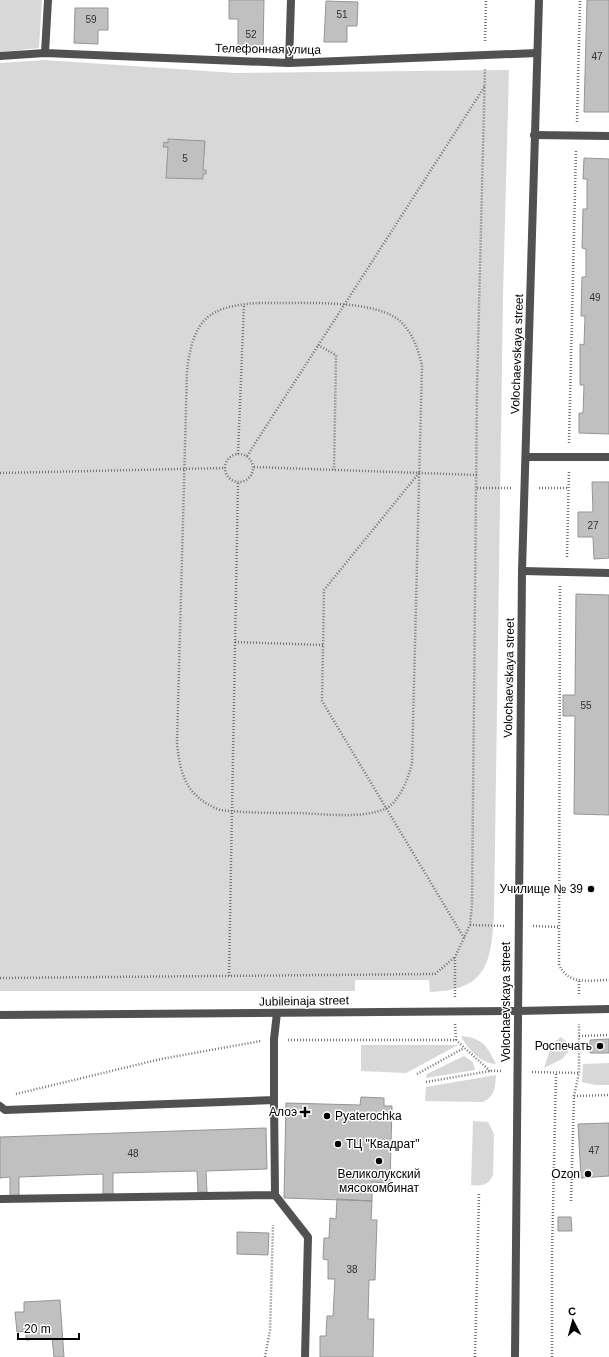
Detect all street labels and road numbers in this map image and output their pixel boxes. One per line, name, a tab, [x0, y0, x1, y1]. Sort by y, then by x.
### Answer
street label: Телефонная улица	[215, 41, 321, 57]
street label: Volochaevskaya street	[508, 293, 526, 414]
street label: Volochaevskaya street	[501, 617, 517, 738]
street label: Volochaevskaya street	[499, 941, 513, 1062]
street label: Jubileinaja street	[259, 993, 350, 1009]

